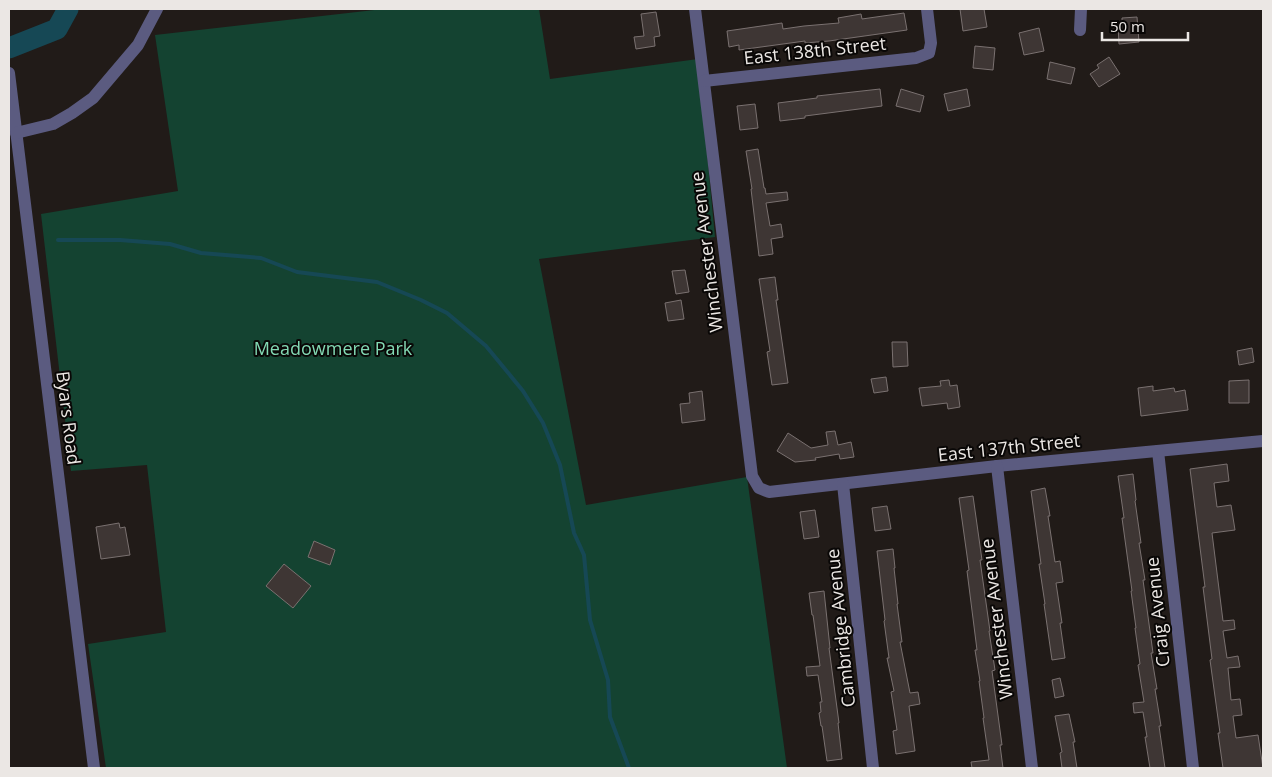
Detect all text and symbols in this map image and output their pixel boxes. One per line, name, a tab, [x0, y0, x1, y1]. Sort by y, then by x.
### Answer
scale bar	[1102, 10, 1188, 42]
text: 50 m	[1110, 16, 1145, 36]
street label: East 138th Street	[743, 31, 887, 69]
street label: Winchester Avenue	[684, 170, 728, 334]
park label: Meadowmere Park	[254, 336, 413, 360]
street label: Byars Road	[51, 370, 87, 466]
street label: East 137th Street	[937, 428, 1081, 466]
street label: Winchester Avenue	[974, 537, 1018, 701]
street label: Cambridge Avenue	[820, 548, 860, 709]
street label: Craig Avenue	[1139, 556, 1175, 668]

